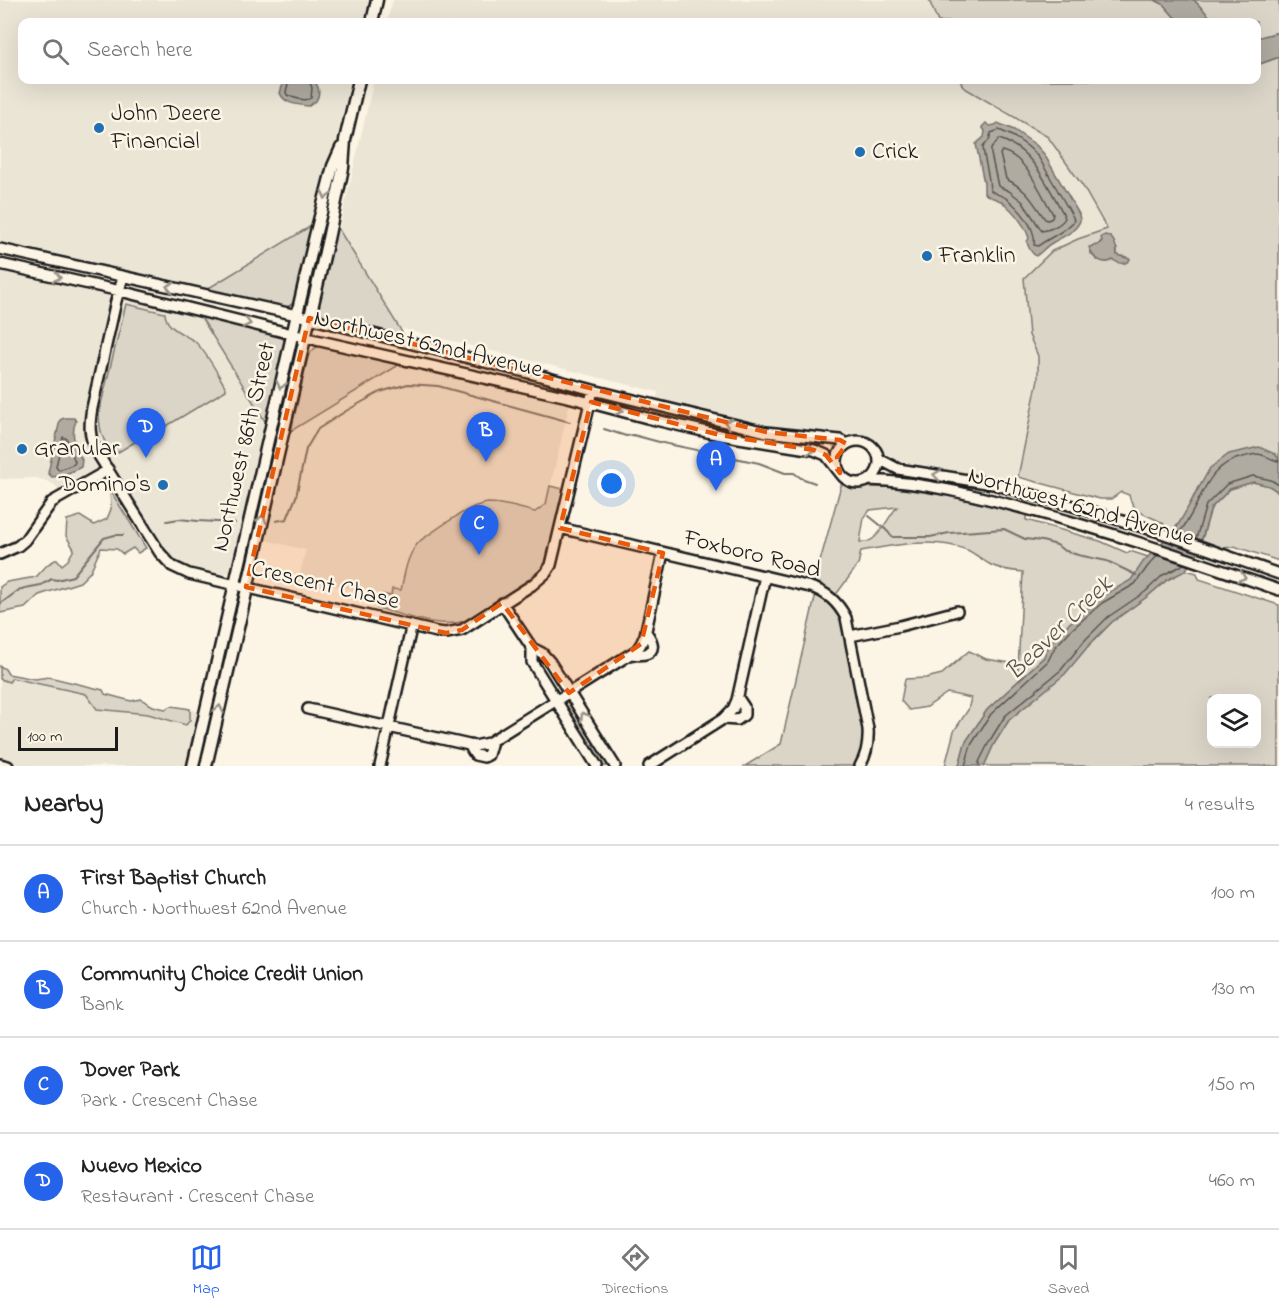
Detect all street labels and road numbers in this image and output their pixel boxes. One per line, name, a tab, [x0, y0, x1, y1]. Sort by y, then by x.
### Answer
street label: Northwest 62nd Avenue	[310, 302, 546, 388]
street label: Northwest 86th Street	[204, 339, 286, 555]
street label: Northwest 62nd Avenue	[964, 459, 1198, 557]
street label: Foxboro Road	[679, 521, 825, 589]
street label: Crescent Chase	[247, 552, 403, 620]

